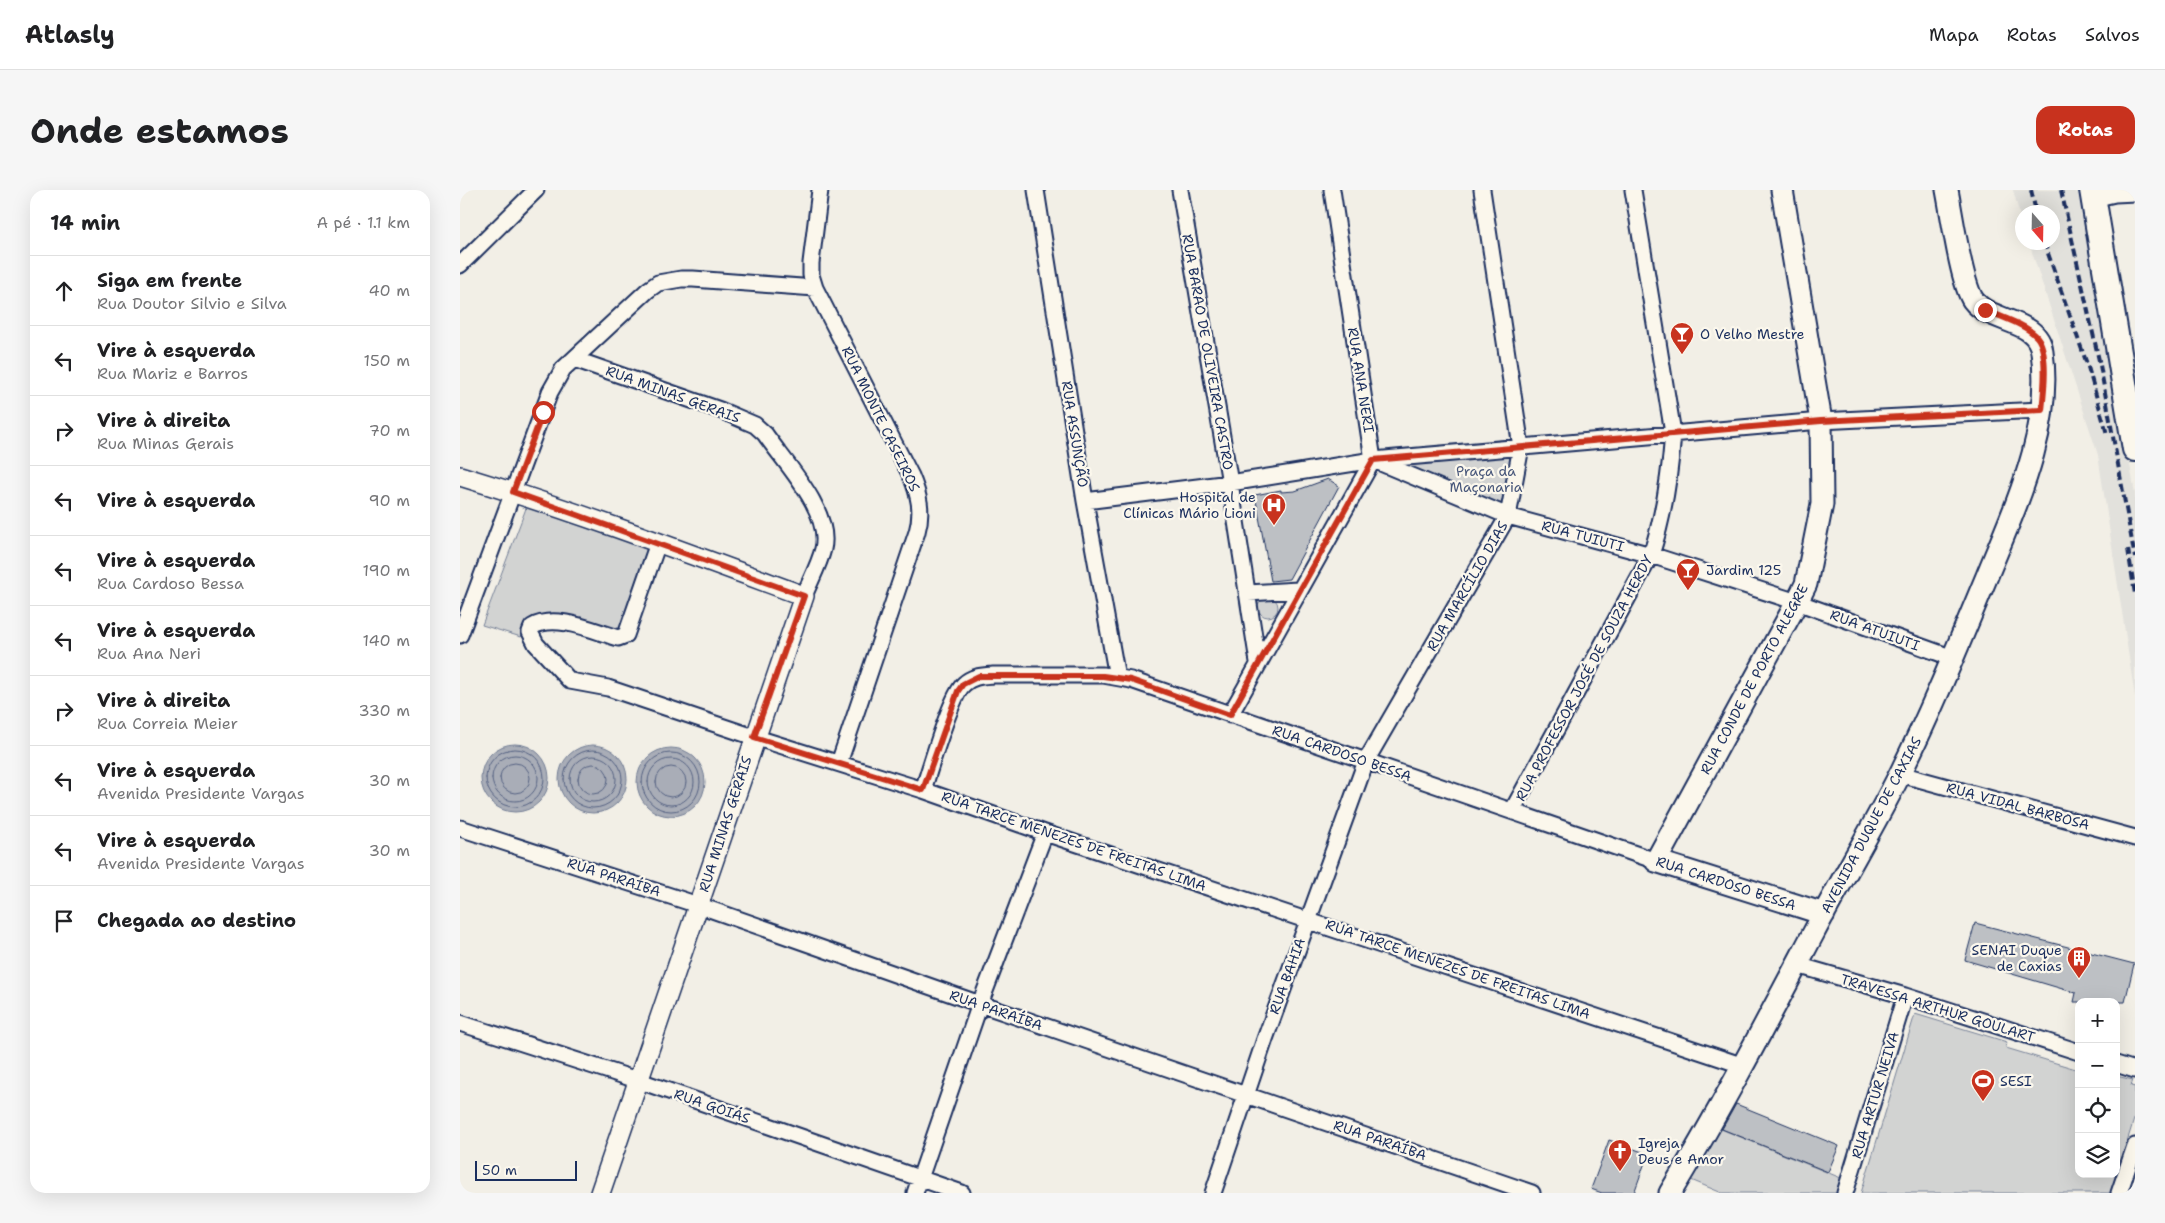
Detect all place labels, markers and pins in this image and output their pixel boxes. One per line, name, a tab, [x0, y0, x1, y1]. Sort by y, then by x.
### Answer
bar icon: O Velho Mestre	[1669, 321, 1695, 355]
place label: O Velho Mestre	[1700, 325, 1804, 343]
place label: Hospital de Clínicas Mário Lioni	[1123, 488, 1256, 522]
hospital icon: Hospital de Clínicas Mário Lioni	[1261, 492, 1287, 526]
bar icon: Jardim 125	[1675, 557, 1701, 591]
place label: Jardim 125	[1706, 561, 1781, 579]
place label: SENAI Duque de Caxias	[1972, 941, 2062, 975]
building icon: SENAI Duque de Caxias	[2066, 945, 2092, 979]
sports icon: SESI	[1970, 1068, 1996, 1102]
place label: SESI	[2000, 1072, 2032, 1090]
place label: Igreja Deus e Amor	[1638, 1134, 1725, 1168]
church icon: Igreja Deus e Amor	[1607, 1138, 1633, 1172]

